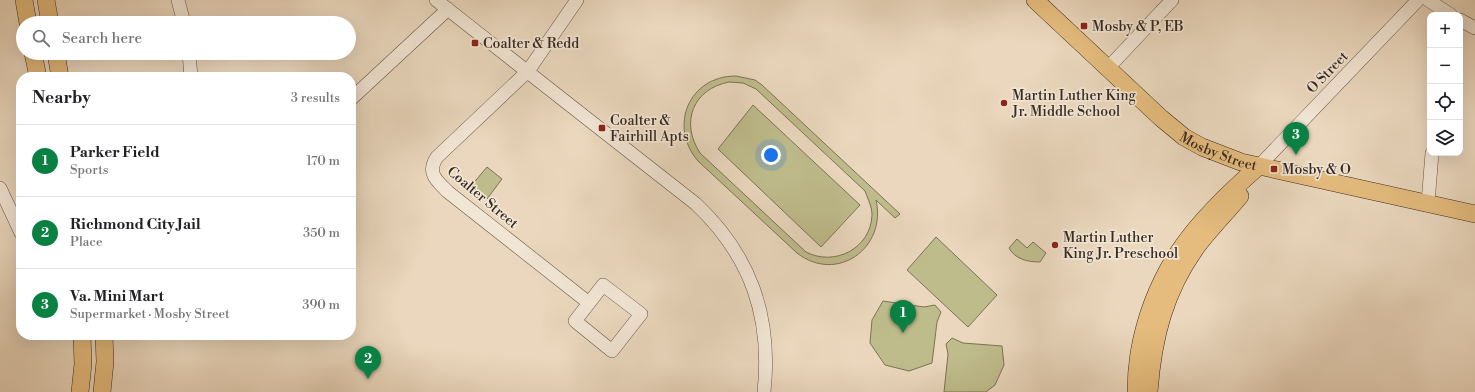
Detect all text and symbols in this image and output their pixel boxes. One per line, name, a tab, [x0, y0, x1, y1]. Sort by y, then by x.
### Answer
map controls	[1427, 12, 1463, 156]
button: +	[1427, 12, 1463, 48]
search box	[16, 16, 356, 60]
place label: Mosby & P, EB	[1092, 18, 1184, 36]
marker: Mosby & P, EB	[1079, 21, 1089, 31]
icon: search	[30, 27, 52, 49]
text: Search here	[62, 29, 142, 48]
place label: Coalter & Redd	[483, 35, 579, 53]
marker: Coalter & Redd	[470, 38, 480, 48]
street label: O Street	[1303, 48, 1352, 98]
button: −	[1427, 48, 1463, 84]
button: locate	[1427, 84, 1463, 120]
text: Nearby	[32, 87, 91, 109]
place label: Martin Luther King Jr. Middle School	[1011, 87, 1137, 121]
text: 3 results	[291, 90, 340, 106]
marker: Martin Luther King Jr. Middle School	[999, 98, 1009, 108]
place label: Coalter & Fairhill Apts	[610, 112, 689, 146]
button: layers	[1427, 120, 1463, 156]
pin: 3	[1283, 122, 1309, 155]
marker: Coalter & Fairhill Apts	[597, 123, 607, 133]
street label: Mosby Street	[1176, 128, 1259, 175]
text: Parker Field	[70, 143, 160, 162]
your location	[761, 145, 781, 165]
text: 1	[42, 153, 48, 169]
text: 170 m	[306, 153, 340, 169]
place label: Mosby & O	[1282, 161, 1351, 179]
text: Sports	[70, 162, 109, 178]
street label: Coalter Street	[443, 163, 522, 233]
marker: Mosby & O	[1269, 164, 1279, 174]
text: Richmond City Jail	[70, 215, 201, 234]
text: 2	[41, 225, 49, 241]
text: 350 m	[303, 225, 340, 241]
place label: Martin Luther King Jr. Preschool	[1063, 229, 1178, 263]
text: Place	[70, 234, 102, 250]
marker: Martin Luther King Jr. Preschool	[1050, 240, 1060, 250]
text: Va. Mini Mart	[70, 287, 164, 306]
text: 3	[41, 297, 49, 313]
text: 390 m	[302, 297, 340, 313]
pin: 1	[890, 300, 916, 333]
text: Supermarket · Mosby Street	[70, 306, 230, 322]
pin: 2	[355, 346, 381, 379]

